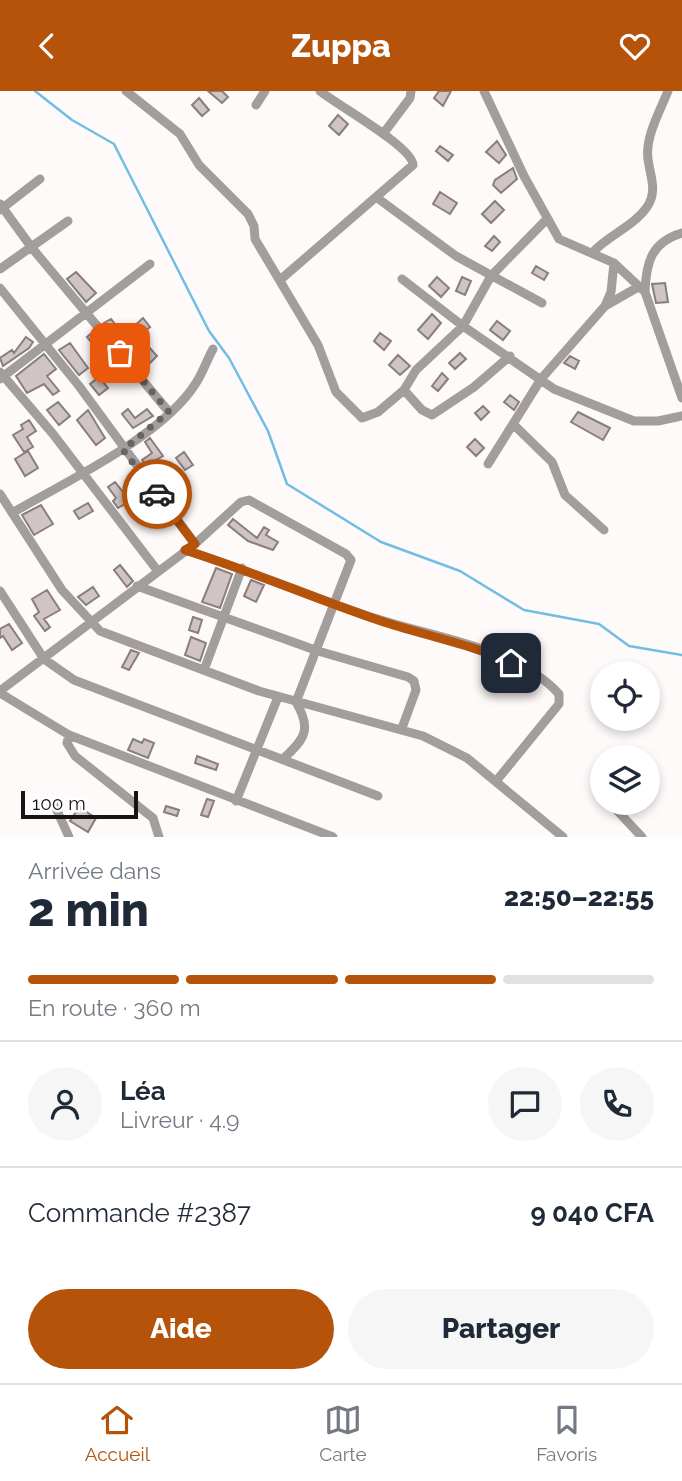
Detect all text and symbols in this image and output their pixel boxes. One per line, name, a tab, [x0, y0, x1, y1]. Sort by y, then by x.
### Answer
icon: back	[28, 27, 66, 65]
text: Zuppa	[291, 27, 391, 64]
icon: heart	[616, 27, 654, 65]
pin	[90, 323, 150, 383]
icon: bag	[101, 334, 139, 372]
courier	[122, 459, 192, 529]
icon: car	[138, 475, 176, 513]
pin	[481, 633, 541, 693]
icon: home	[492, 644, 530, 682]
map controls	[590, 661, 660, 815]
button: locate	[590, 661, 660, 731]
button: layers	[590, 745, 660, 815]
scale bar	[21, 788, 138, 820]
text: 100 m	[32, 792, 86, 814]
text: Arrivée dans	[28, 857, 161, 884]
text: 22:50–22:55	[504, 882, 654, 912]
text: 2 min	[28, 883, 149, 937]
text: En route · 360 m	[28, 994, 201, 1021]
button: person	[28, 1067, 102, 1141]
button: chat	[488, 1067, 562, 1141]
button: phone	[580, 1067, 654, 1141]
text: Léa	[120, 1076, 166, 1106]
text: Livreur · 4.9	[120, 1106, 240, 1133]
text: Commande #2387	[28, 1198, 251, 1228]
text: 9 040 CFA	[531, 1198, 654, 1228]
button: Aide	[28, 1289, 334, 1369]
button: Partager	[348, 1289, 654, 1369]
tab: Accueil	[85, 1401, 150, 1465]
tab: Carte	[319, 1401, 367, 1465]
tab: Favoris	[536, 1401, 597, 1465]

